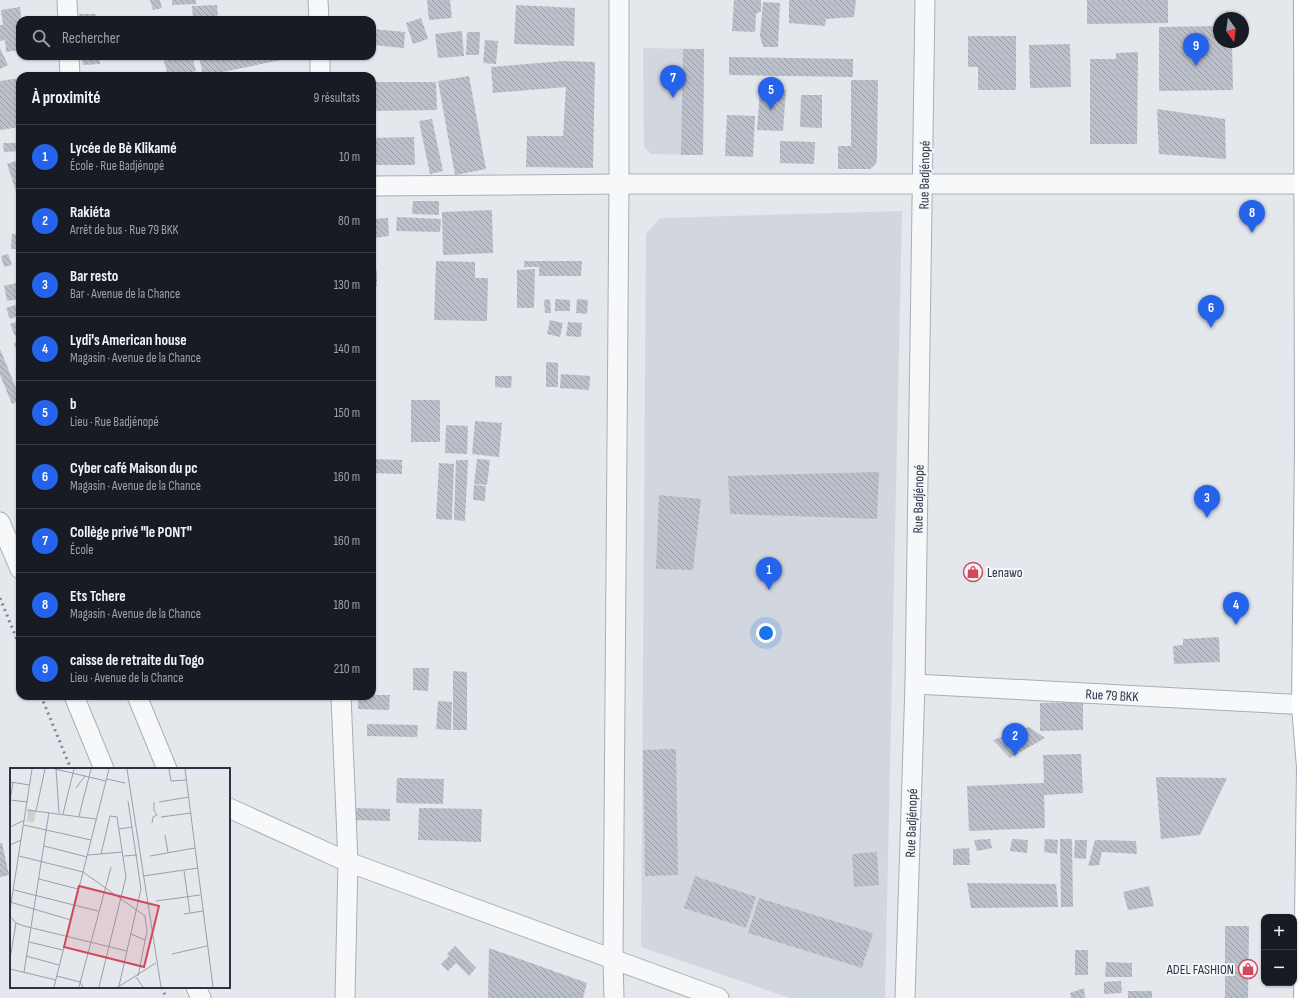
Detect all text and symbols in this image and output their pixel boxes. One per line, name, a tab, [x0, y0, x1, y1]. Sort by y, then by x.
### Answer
north arrow	[1213, 12, 1249, 48]
search box	[16, 16, 376, 60]
icon: search	[30, 27, 52, 49]
text: Rechercher	[62, 29, 120, 48]
pin: 9	[1183, 33, 1209, 66]
pin: 7	[660, 65, 686, 98]
pin: 5	[758, 77, 784, 110]
text: À proximité	[32, 88, 100, 108]
text: 9 résultats	[313, 90, 360, 106]
text: Lycée de Bè Klikamé	[70, 139, 177, 158]
street label: Rue Badjénopé	[915, 140, 934, 210]
text: 1	[42, 149, 48, 165]
text: 10 m	[339, 149, 360, 165]
text: École · Rue Badjénopé	[70, 158, 164, 174]
pin: 8	[1239, 200, 1265, 233]
text: Rakiéta	[70, 203, 110, 222]
text: 2	[42, 213, 48, 229]
text: 80 m	[338, 213, 360, 229]
text: Arrêt de bus · Rue 79 BKK	[70, 222, 179, 238]
text: Bar resto	[70, 267, 118, 286]
text: 3	[42, 277, 48, 293]
text: 130 m	[334, 277, 360, 293]
text: Bar · Avenue de la Chance	[70, 286, 180, 302]
pin: 6	[1198, 295, 1224, 328]
text: Lydi's American house	[70, 331, 187, 350]
text: 4	[42, 341, 48, 357]
text: 140 m	[334, 341, 360, 357]
text: Magasin · Avenue de la Chance	[70, 350, 201, 366]
text: b	[70, 395, 77, 414]
text: 5	[42, 405, 48, 421]
text: 150 m	[334, 405, 360, 421]
text: Lieu · Rue Badjénopé	[70, 414, 159, 430]
text: Cyber café Maison du pc	[70, 459, 198, 478]
street label: Rue Badjénopé	[909, 464, 928, 534]
text: 6	[42, 469, 48, 485]
text: 160 m	[334, 469, 360, 485]
text: Magasin · Avenue de la Chance	[70, 478, 201, 494]
pin: 3	[1194, 485, 1220, 518]
text: Collège privé "le PONT"	[70, 523, 192, 542]
text: 7	[42, 533, 48, 549]
text: 160 m	[334, 533, 360, 549]
text: École	[70, 542, 93, 558]
pin: 1	[756, 557, 782, 590]
shop icon: Lenawo	[962, 561, 984, 583]
place label: Lenawo	[987, 564, 1023, 581]
text: Ets Tchere	[70, 587, 126, 606]
pin: 4	[1223, 592, 1249, 625]
text: 8	[42, 597, 48, 613]
text: 180 m	[334, 597, 360, 613]
text: Magasin · Avenue de la Chance	[70, 606, 201, 622]
your location	[756, 623, 776, 643]
text: caisse de retraite du Togo	[70, 651, 204, 670]
text: 9	[42, 661, 48, 677]
text: 210 m	[334, 661, 360, 677]
text: Lieu · Avenue de la Chance	[70, 670, 183, 686]
street label: Rue 79 BKK	[1085, 686, 1140, 705]
pin: 2	[1002, 723, 1028, 756]
inset map	[10, 768, 230, 988]
street label: Rue Badjénopé	[902, 788, 921, 858]
map controls	[1261, 914, 1297, 986]
button: +	[1261, 914, 1297, 950]
button: −	[1261, 950, 1297, 986]
shop icon: ADEL FASHION	[1237, 958, 1259, 980]
place label: ADEL FASHION	[1166, 961, 1234, 978]

